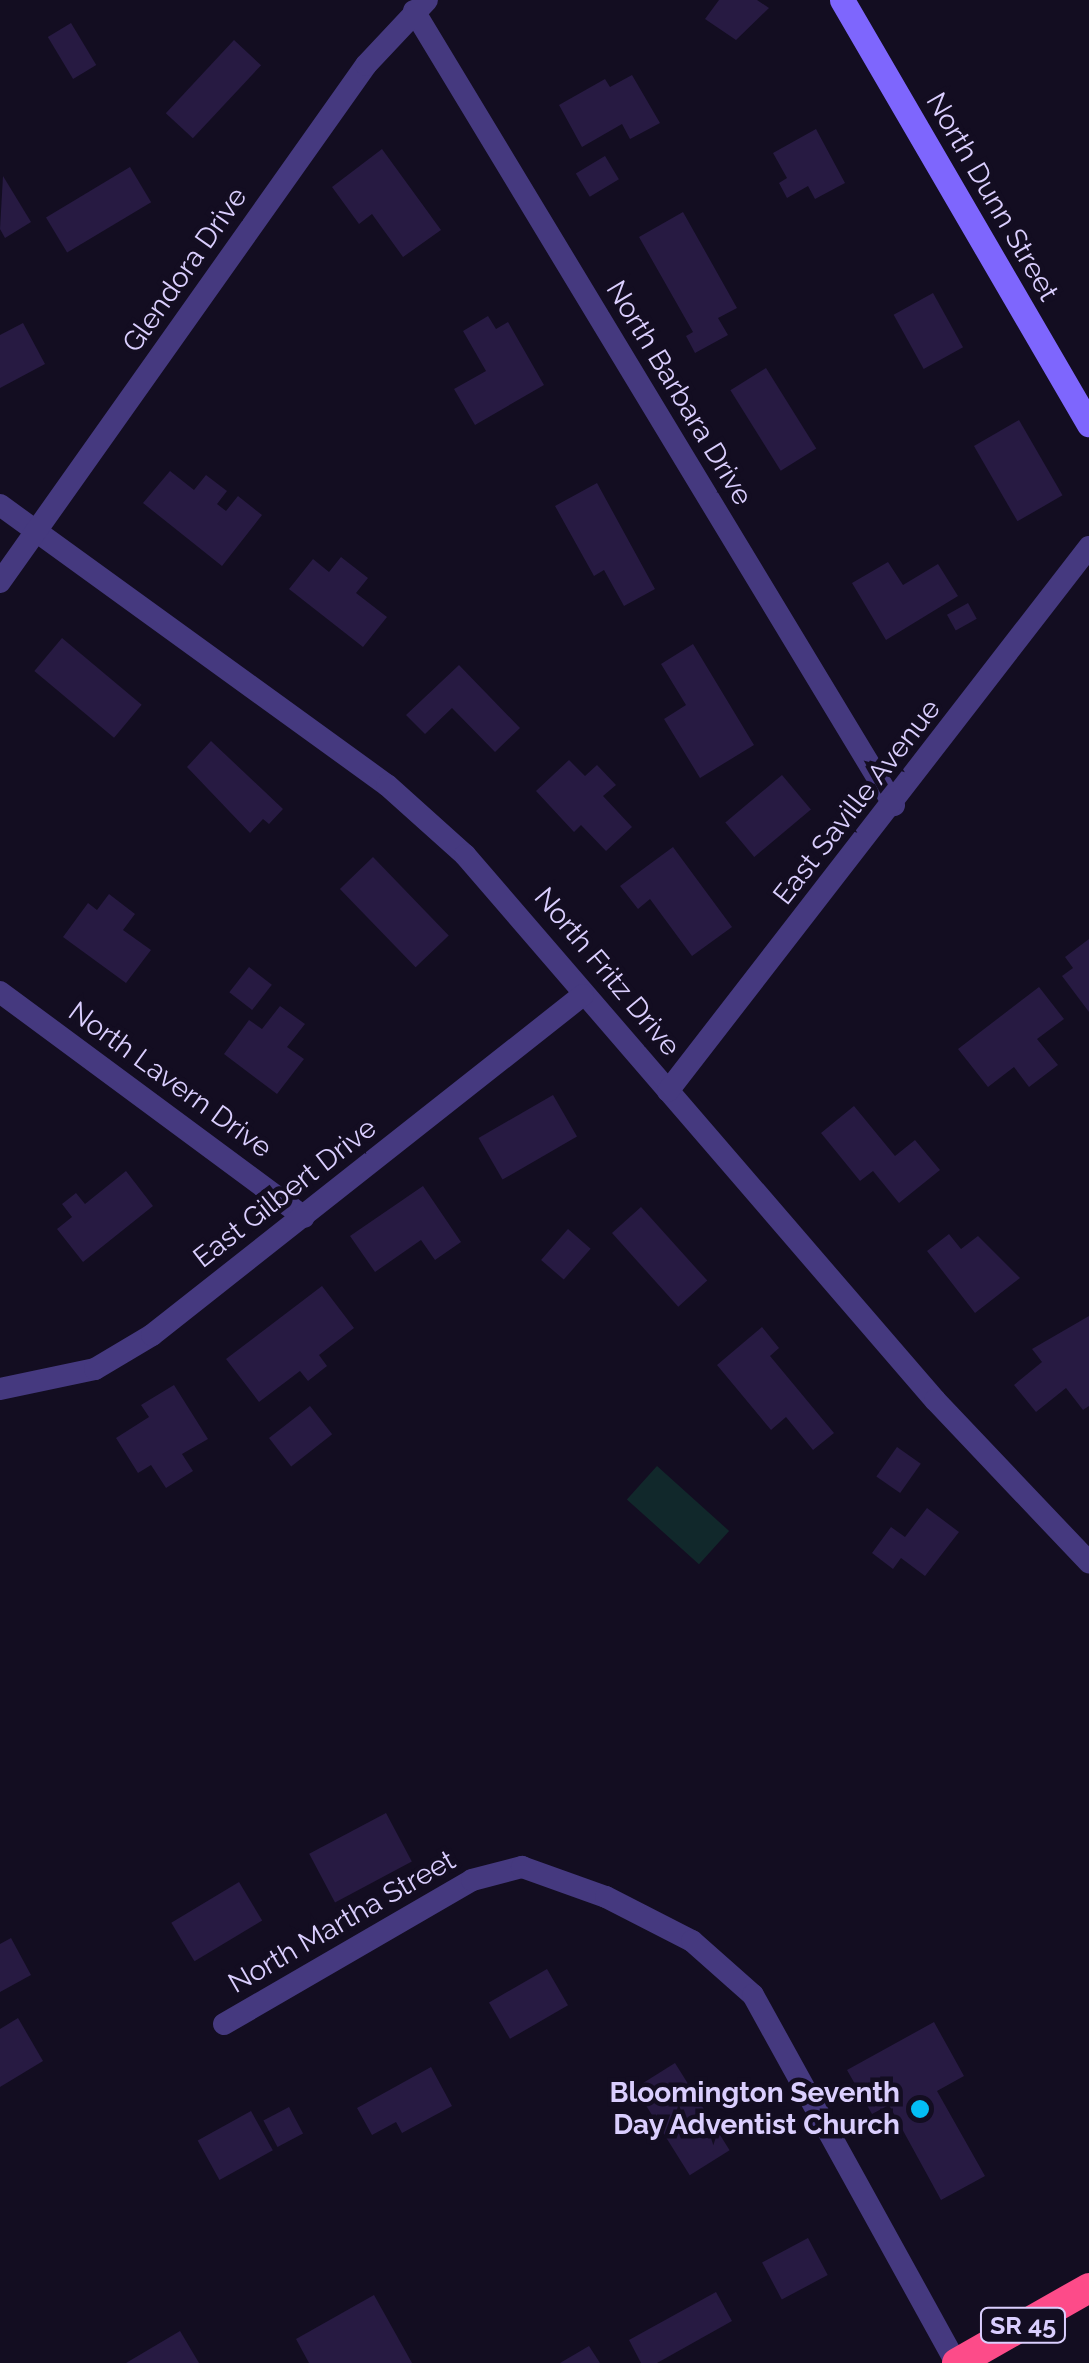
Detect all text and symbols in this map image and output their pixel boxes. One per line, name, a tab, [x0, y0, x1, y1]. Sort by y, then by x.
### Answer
street label: North Dunn Street	[919, 87, 1065, 307]
street label: Glendora Drive	[116, 181, 254, 359]
street label: North Barbara Drive	[599, 275, 759, 511]
street label: East Saville Avenue	[766, 692, 948, 912]
street label: North Fritz Drive	[527, 881, 687, 1063]
street label: North Lavern Drive	[62, 995, 278, 1165]
street label: East Gilbert Drive	[187, 1111, 383, 1275]
street label: North Martha Street	[223, 1843, 461, 2001]
place label: Bloomington Seventh Day Adventist Church	[609, 2076, 900, 2142]
marker: Bloomington Seventh Day Adventist Church	[909, 2098, 931, 2120]
road number: SR 45	[978, 2305, 1068, 2345]

